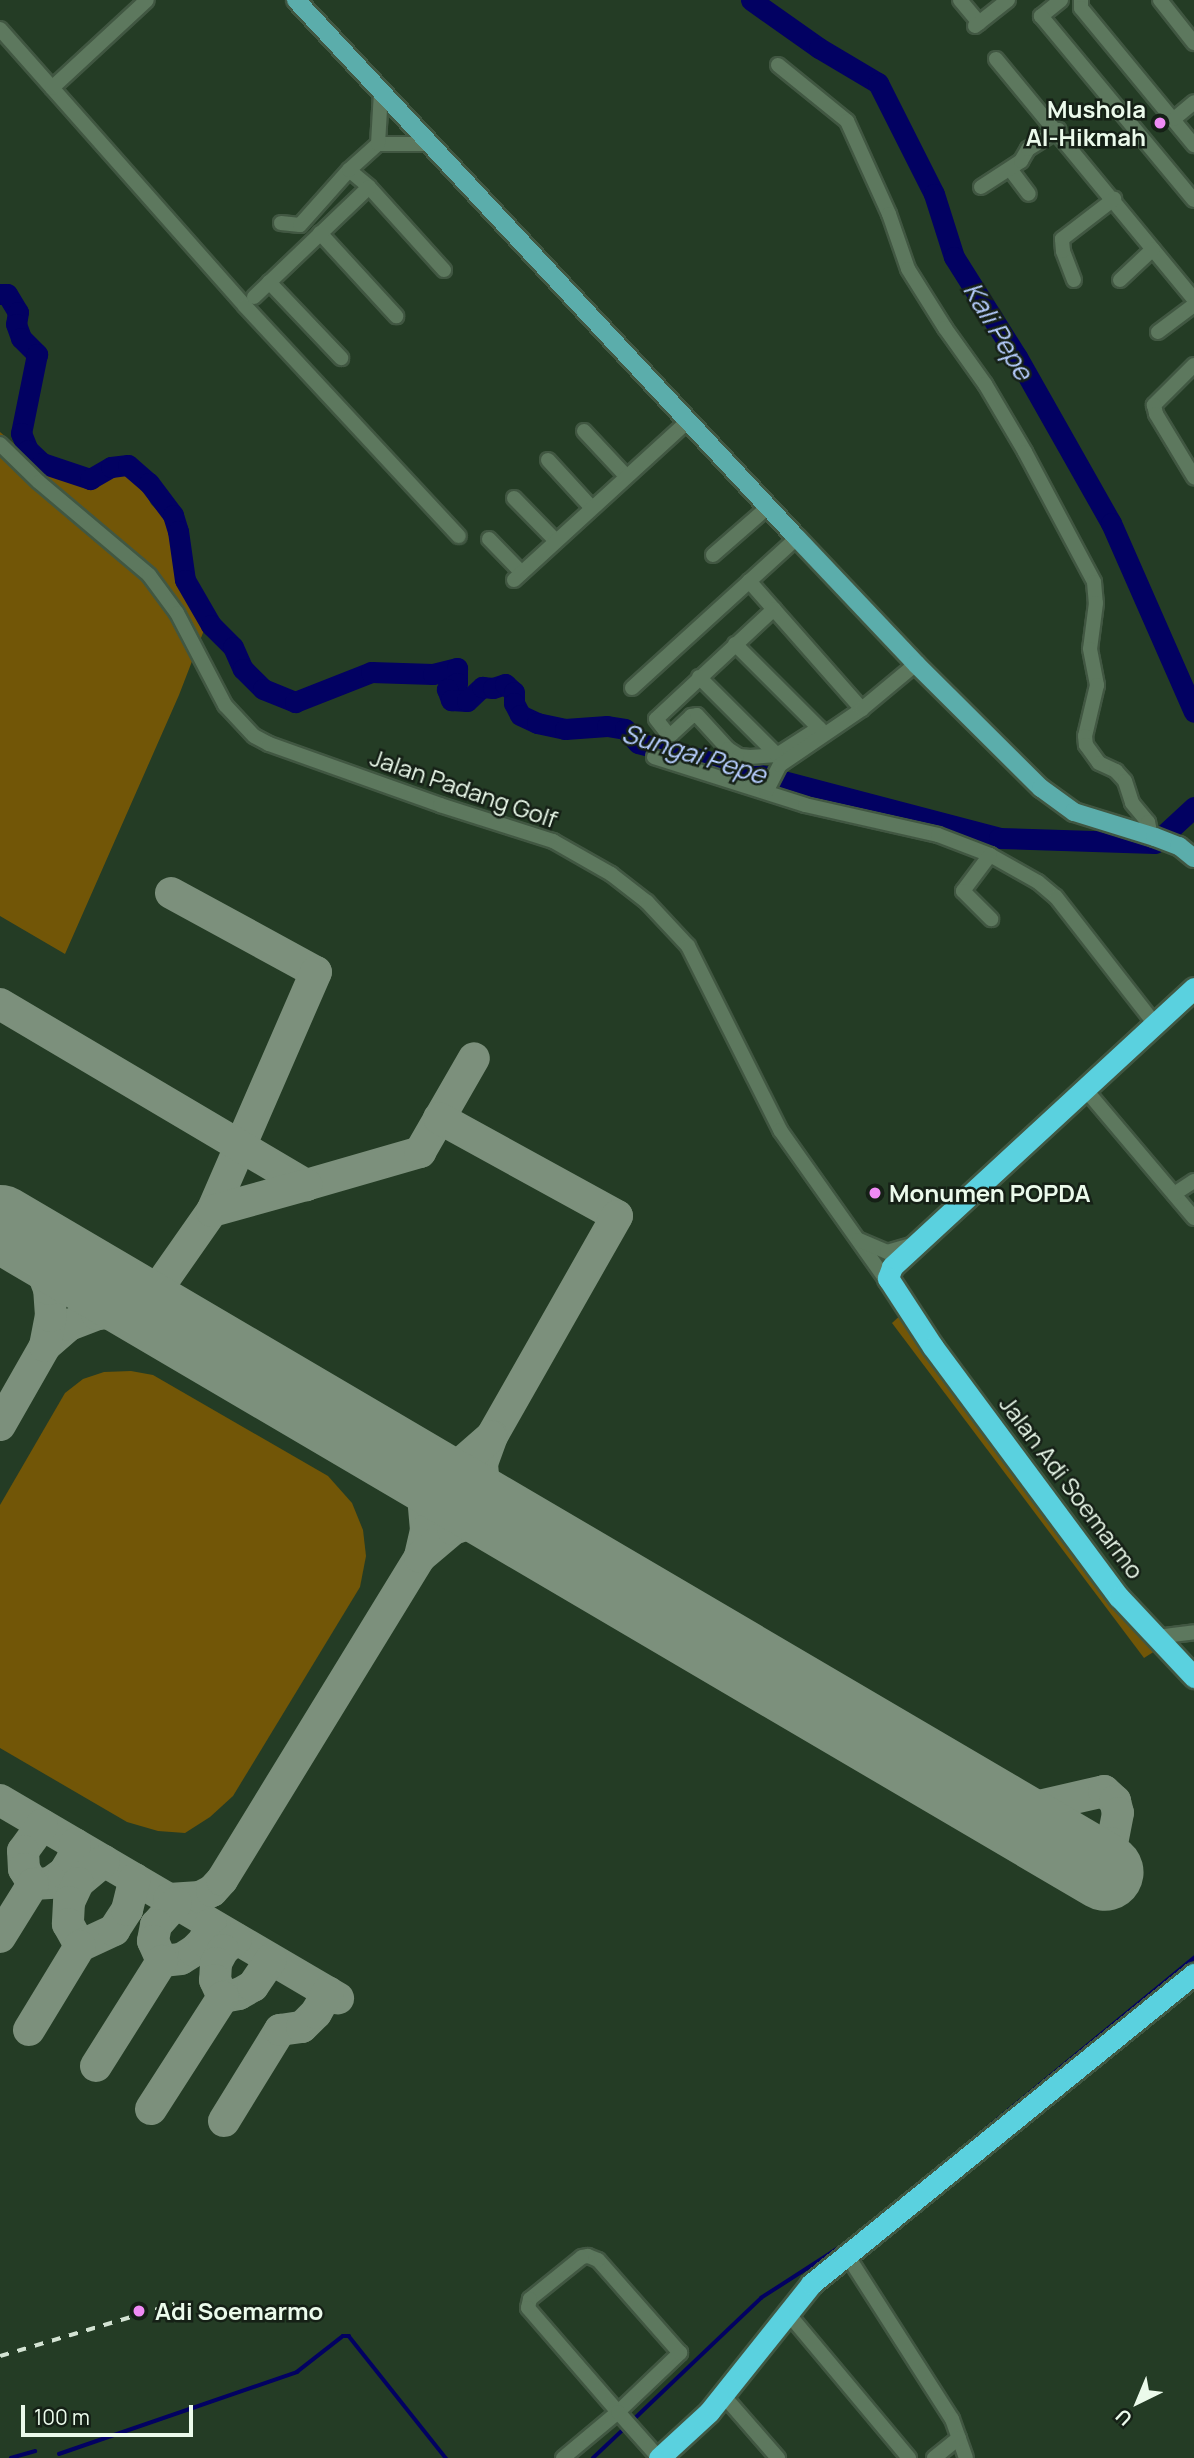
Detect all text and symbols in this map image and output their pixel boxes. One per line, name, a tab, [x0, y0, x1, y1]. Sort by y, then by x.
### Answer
place label: Mushola Al-Hikmah	[1026, 95, 1146, 151]
marker: Mushola Al-Hikmah	[1152, 115, 1168, 131]
water label: Kali Pepe	[957, 277, 1039, 385]
water label: Sungai Pepe	[618, 717, 770, 791]
street label: Jalan Padang Golf	[367, 743, 561, 833]
place label: Monumen POPDA	[889, 1179, 1091, 1207]
marker: Monumen POPDA	[867, 1185, 883, 1201]
street label: Jalan Adi Soemarmo	[994, 1390, 1150, 1584]
place label: Adi Soemarmo	[155, 2297, 323, 2325]
marker: Adi Soemarmo	[129, 2301, 149, 2321]
north arrow	[1103, 2367, 1173, 2437]
scale bar	[24, 2392, 196, 2436]
text: 100 m	[34, 2403, 90, 2431]
text: U	[1110, 2403, 1138, 2432]

